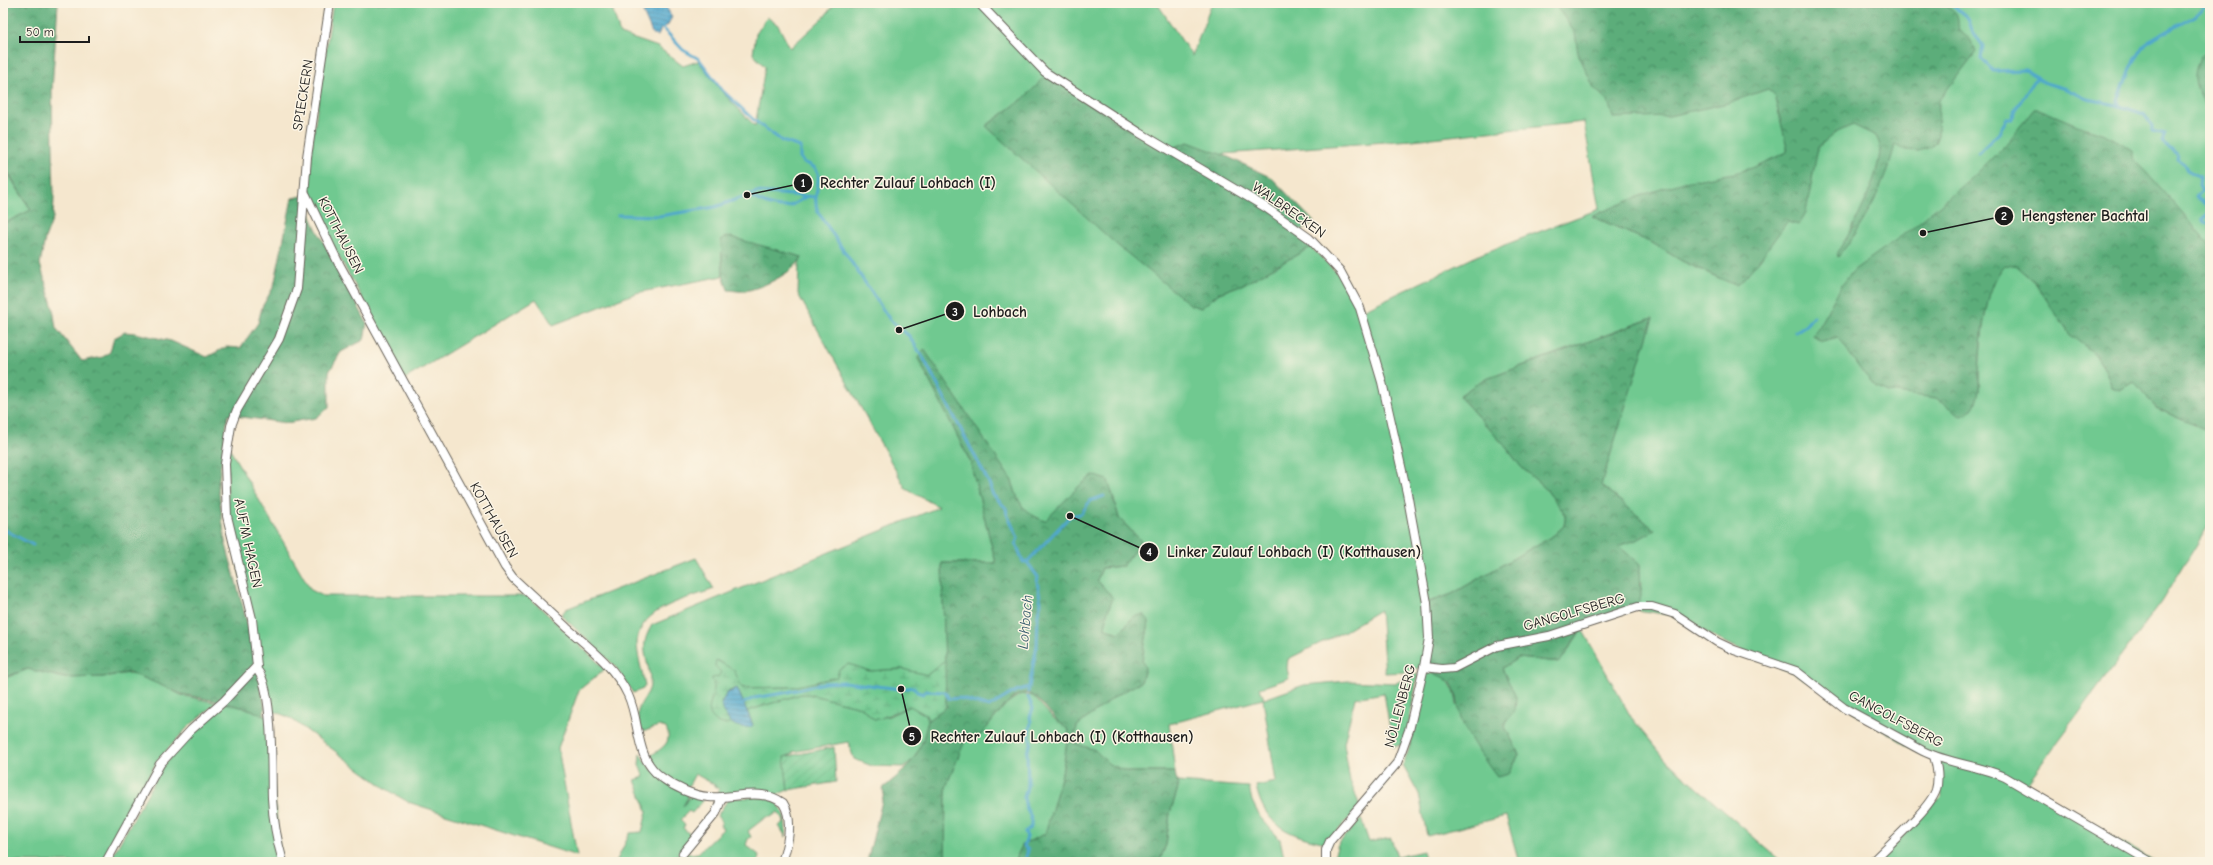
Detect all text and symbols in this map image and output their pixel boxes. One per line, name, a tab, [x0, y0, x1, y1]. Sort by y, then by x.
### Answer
scale bar	[20, 18, 89, 44]
text: 50 m	[26, 25, 54, 39]
street label: SPIECKERN	[289, 58, 317, 132]
callout: Rechter Zulauf Lohbach (I)	[793, 169, 1004, 196]
text: Rechter Zulauf Lohbach (I)	[820, 174, 996, 192]
text: 1	[801, 176, 806, 190]
street label: WALBRECKEN	[1249, 178, 1329, 242]
street label: KOTTHAUSEN	[314, 194, 368, 276]
callout: Hengstener Bachtal	[1994, 202, 2157, 229]
text: Hengstener Bachtal	[2021, 207, 2149, 225]
text: 2	[2001, 209, 2007, 223]
callout: Lohbach	[945, 298, 1035, 325]
text: Lohbach	[973, 303, 1027, 321]
text: 3	[952, 305, 958, 319]
street label: KOTTHAUSEN	[466, 479, 522, 561]
street label: AUF'M HAGEN	[230, 497, 266, 589]
callout: Linker Zulauf Lohbach (I) (Kotthausen)	[1139, 539, 1429, 566]
text: Linker Zulauf Lohbach (I) (Kotthausen)	[1167, 543, 1421, 561]
text: 4	[1146, 545, 1152, 559]
street label: GANGOLFSBERG	[1521, 589, 1627, 635]
water label: Lohbach	[1014, 594, 1036, 650]
street label: NÖLLENBERG	[1381, 663, 1419, 749]
street label: GANGOLFSBERG	[1846, 687, 1946, 751]
callout: Rechter Zulauf Lohbach (I) (Kotthausen)	[902, 723, 1201, 750]
text: Rechter Zulauf Lohbach (I) (Kotthausen)	[930, 728, 1194, 746]
text: 5	[909, 730, 915, 744]

